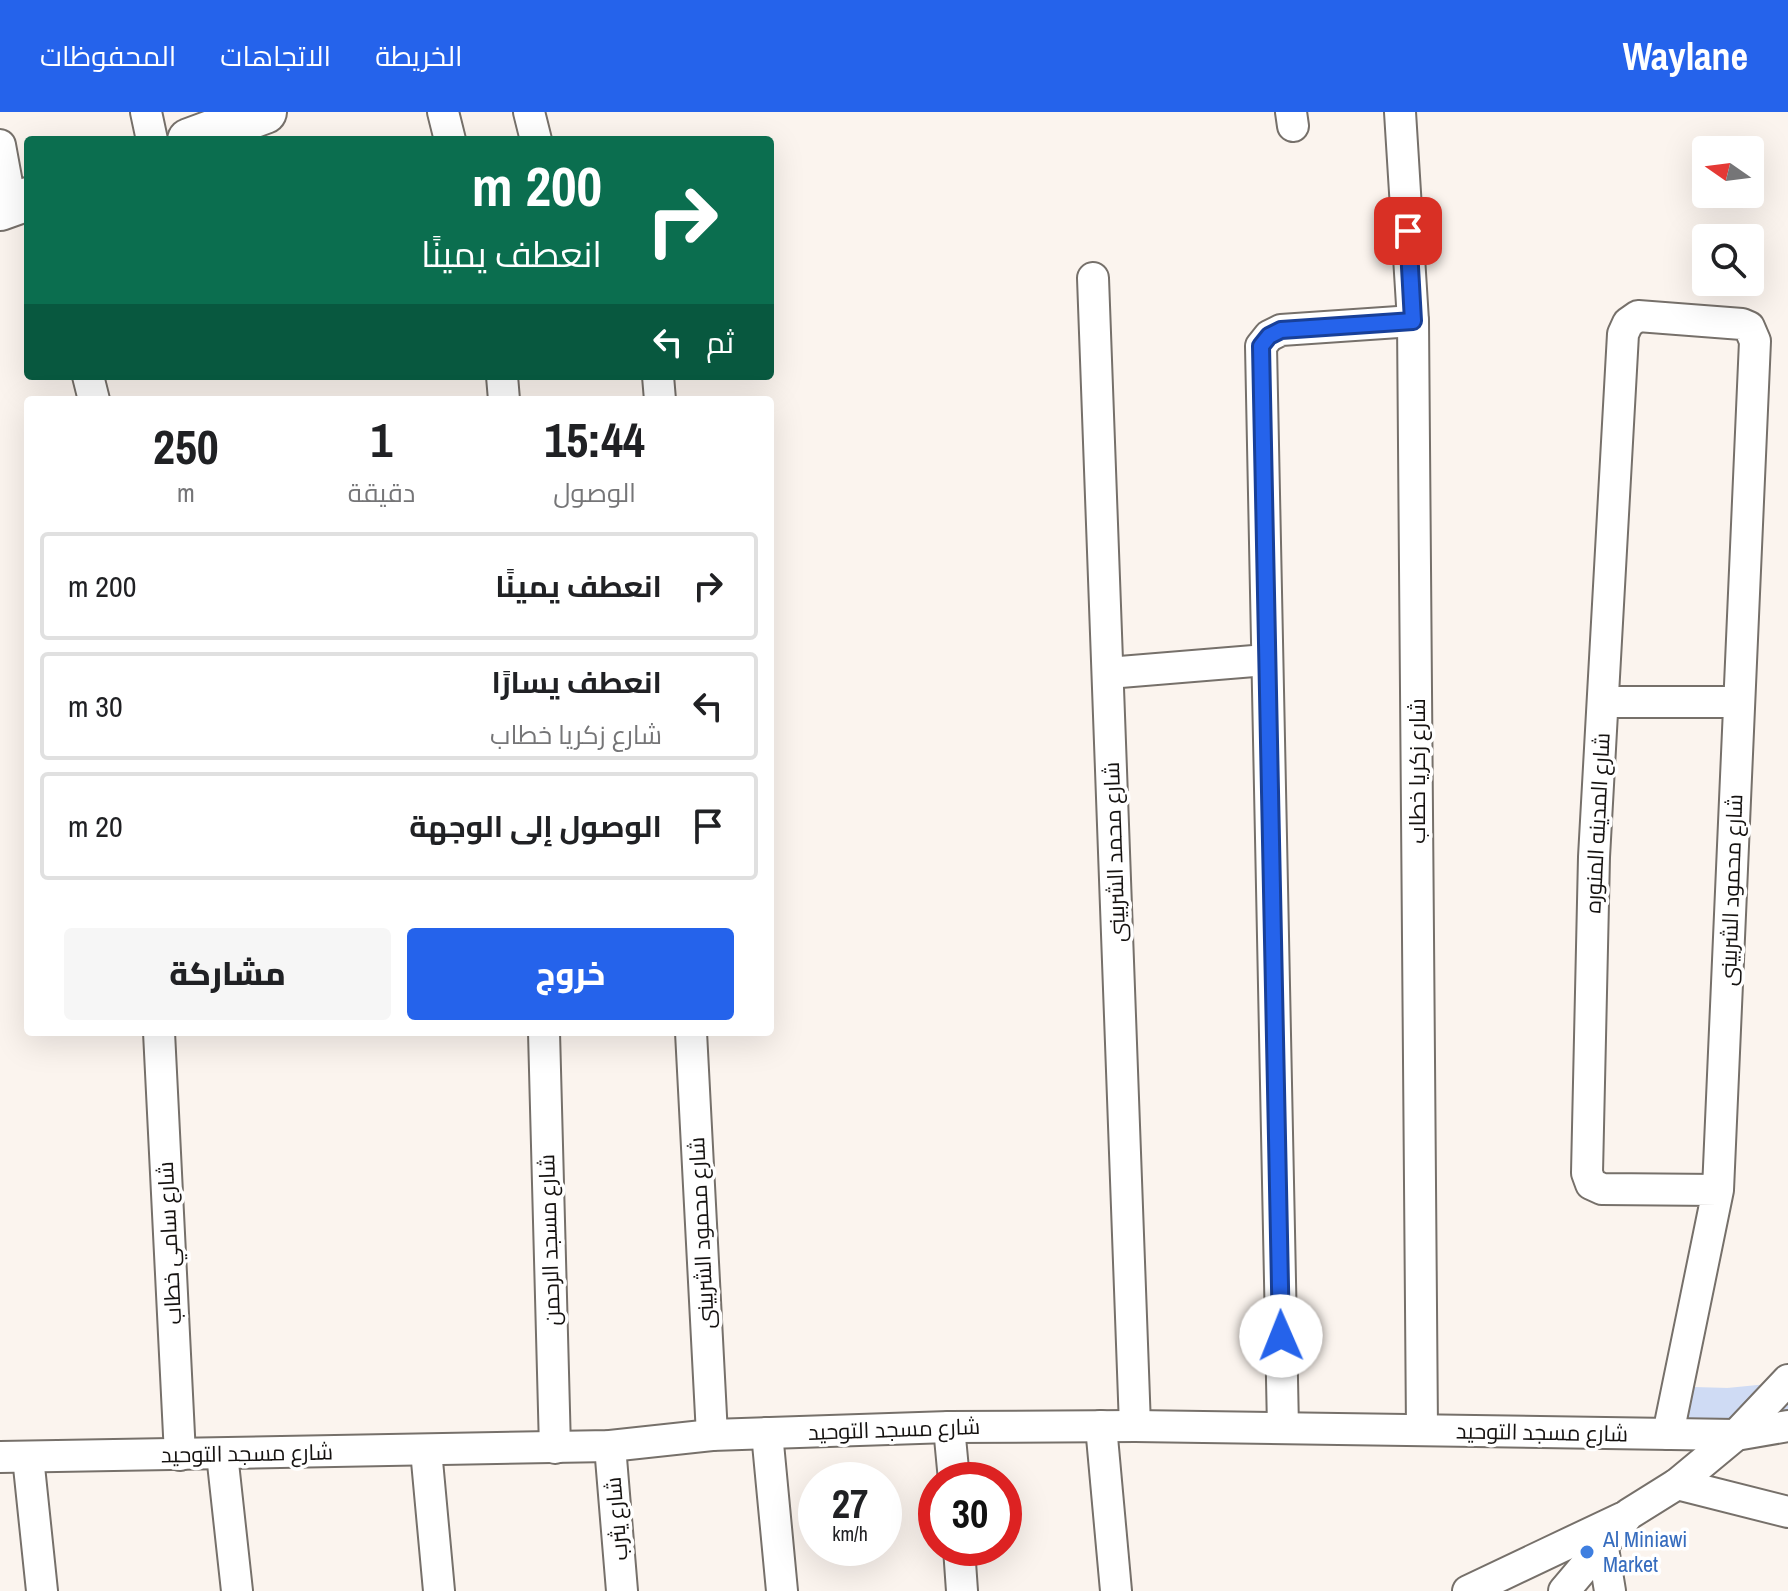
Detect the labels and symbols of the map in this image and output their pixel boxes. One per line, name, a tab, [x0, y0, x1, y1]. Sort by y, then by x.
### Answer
north arrow	[1692, 136, 1764, 208]
pin	[1374, 197, 1442, 265]
street label: شارع زكريا خطاب	[1402, 698, 1432, 844]
street label: شارع المدينه المنوره	[1577, 732, 1617, 914]
street label: شارع محمد الشربينى	[1096, 761, 1132, 943]
street label: شارع محمود الشربينى	[1713, 793, 1749, 987]
street label: شارع محمود الشربينى	[681, 1136, 721, 1330]
street label: شارع مسجد الرحمن	[531, 1154, 567, 1326]
street label: شارع سامي خطاب	[150, 1160, 190, 1325]
position arrow	[1239, 1294, 1323, 1378]
street label: شارع مسجد التوحيد	[807, 1411, 981, 1447]
street label: شارع مسجد التوحيد	[1456, 1415, 1628, 1449]
street label: شارع مسجد التوحيد	[161, 1436, 333, 1470]
speed limit sign: 30	[918, 1462, 1022, 1566]
street label: شارع يثرب	[597, 1476, 635, 1562]
place label: Al Miniawi Market	[1602, 1524, 1687, 1579]
marker: Al Miniawi Market	[1578, 1543, 1596, 1561]

